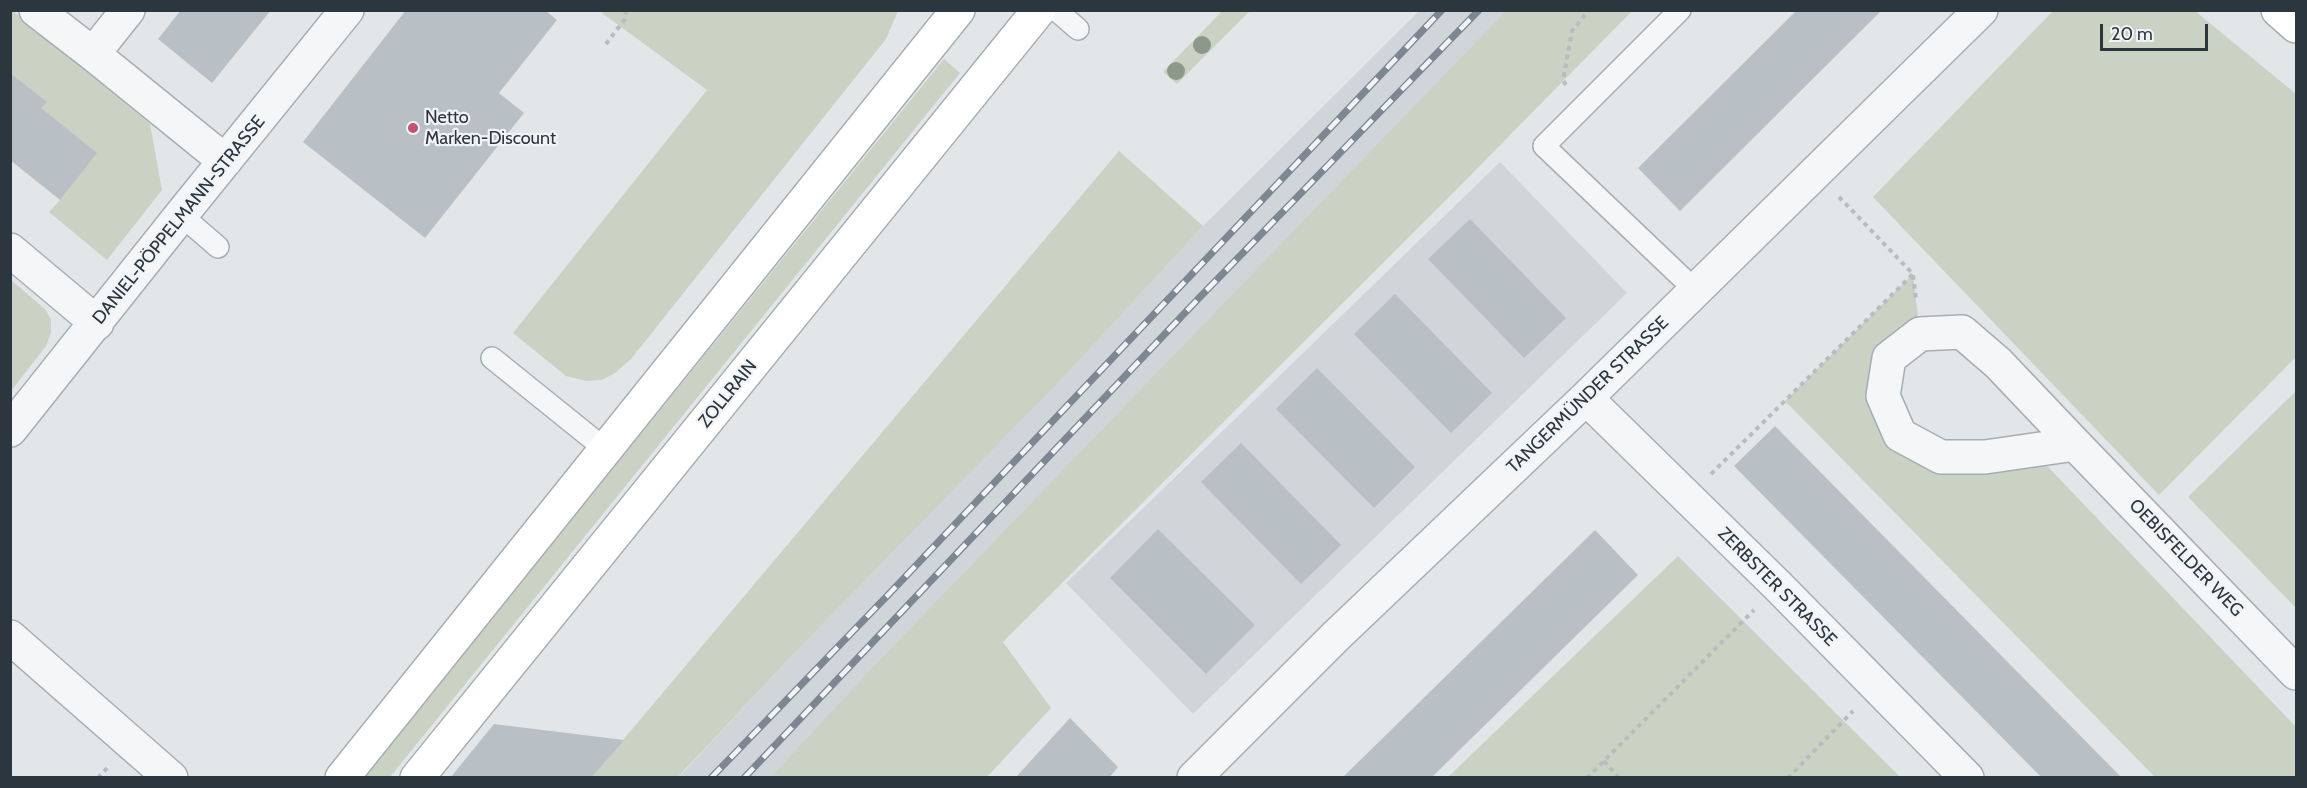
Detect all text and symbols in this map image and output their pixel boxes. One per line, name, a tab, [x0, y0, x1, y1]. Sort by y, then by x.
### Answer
scale bar	[2103, 12, 2211, 50]
text: 20 m	[2111, 23, 2153, 45]
place label: Netto Marken-Discount	[425, 107, 556, 150]
street label: DANIEL-PÖPPELMANN-STRASSE	[88, 111, 270, 329]
marker: Netto Marken-Discount	[406, 121, 420, 135]
street label: TANGERMÜNDER STRASSE	[1503, 312, 1673, 478]
street label: ZOLLRAIN	[694, 356, 762, 432]
street label: OEBISFELDER WEG	[2124, 495, 2248, 621]
street label: ZERBSTER STRASSE	[1713, 523, 1841, 651]

